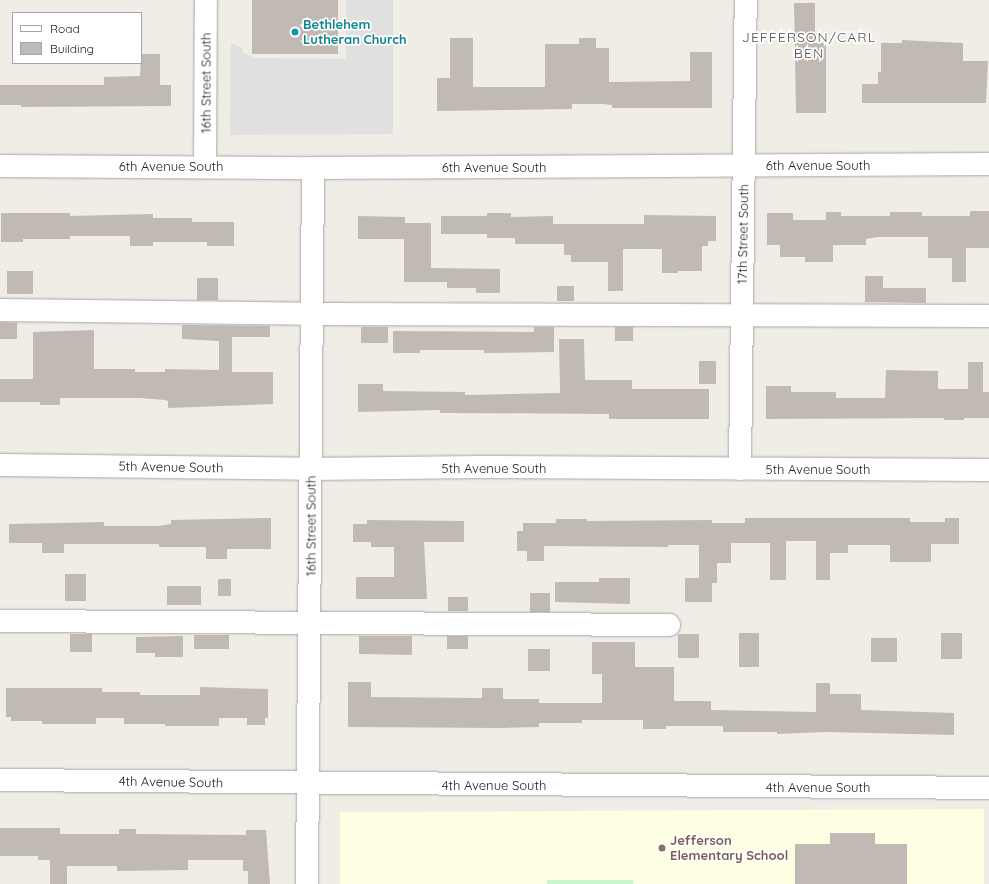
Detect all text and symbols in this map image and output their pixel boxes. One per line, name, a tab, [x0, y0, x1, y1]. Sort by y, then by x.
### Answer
legend	[12, 12, 142, 64]
place label: Bethlehem Lutheran Church	[303, 17, 407, 48]
text: Road	[50, 21, 80, 36]
marker: Bethlehem Lutheran Church	[290, 27, 300, 37]
district label: JEFFERSON/CARL BEN	[742, 29, 876, 62]
street label: 16th Street South	[198, 33, 214, 133]
text: Building	[50, 41, 94, 56]
street label: 6th Avenue South	[766, 157, 870, 173]
street label: 6th Avenue South	[119, 158, 223, 174]
street label: 6th Avenue South	[442, 159, 546, 175]
street label: 17th Street South	[734, 184, 752, 284]
street label: 5th Avenue South	[118, 458, 224, 476]
street label: 5th Avenue South	[442, 460, 546, 476]
street label: 5th Avenue South	[766, 461, 870, 477]
street label: 16th Street South	[303, 476, 319, 576]
street label: 4th Avenue South	[119, 773, 223, 791]
street label: 4th Avenue South	[442, 777, 546, 793]
street label: 4th Avenue South	[766, 779, 870, 795]
place label: Jefferson Elementary School	[670, 833, 788, 864]
marker: Jefferson Elementary School	[657, 843, 667, 853]

